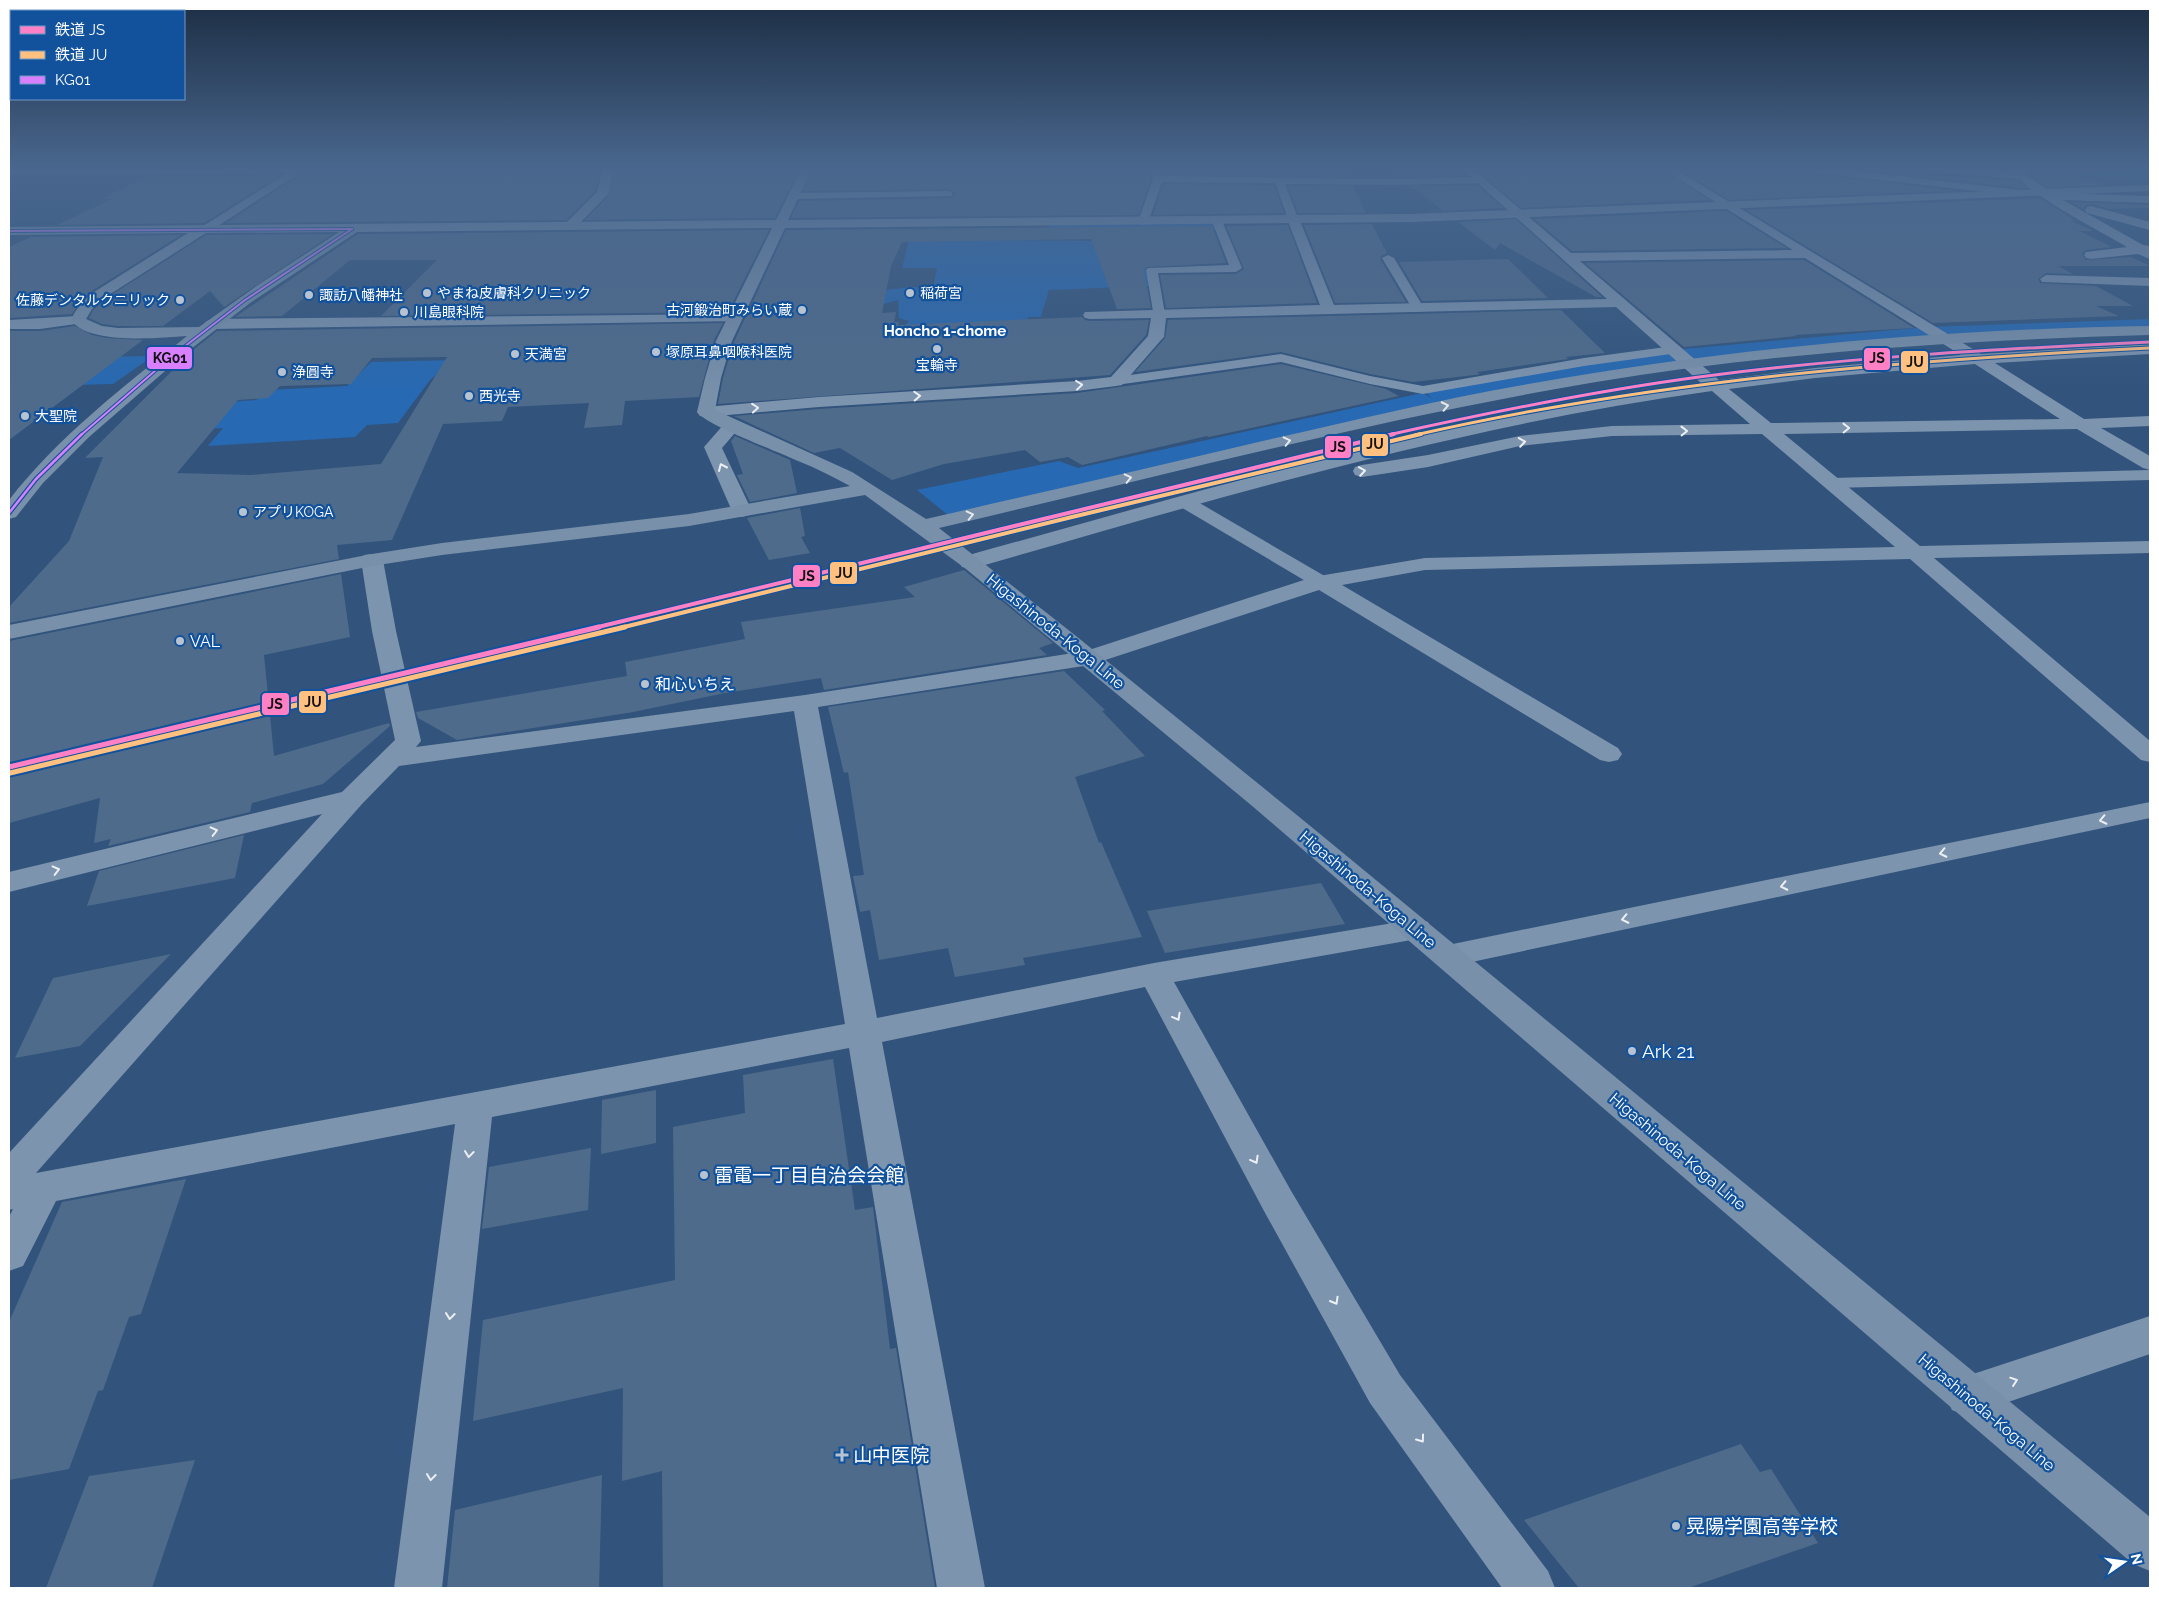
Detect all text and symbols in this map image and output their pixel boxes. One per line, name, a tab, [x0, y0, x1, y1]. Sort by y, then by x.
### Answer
legend	[10, 10, 185, 100]
text: 鉄道 JS	[55, 21, 105, 39]
text: 鉄道 JU	[55, 46, 107, 64]
text: KG01	[55, 71, 91, 89]
place label: やまね皮膚科クリニック	[437, 285, 591, 301]
place label: 稲荷宮	[920, 285, 962, 301]
place label: 諏訪八幡神社	[319, 287, 403, 303]
marker: やまね皮膚科クリニック	[421, 287, 433, 299]
marker: 稲荷宮	[904, 287, 916, 299]
marker: 諏訪八幡神社	[303, 289, 315, 301]
place label: 佐藤デンタルクニリック	[16, 292, 170, 308]
marker: 佐藤デンタルクニリック	[174, 294, 186, 306]
place label: 古河鍛治町みらい蔵	[666, 302, 792, 318]
place label: 川島眼科院	[414, 304, 484, 320]
marker: 古河鍛治町みらい蔵	[796, 304, 808, 316]
marker: 川島眼科院	[398, 306, 410, 318]
district label: Honcho 1-chome	[884, 322, 1006, 340]
marker: 宝輪寺	[931, 343, 943, 355]
place label: 塚原耳鼻咽喉科医院	[666, 344, 792, 360]
line badge: KG01	[146, 346, 193, 370]
place label: 天満宮	[525, 346, 567, 362]
marker: 塚原耳鼻咽喉科医院	[650, 346, 662, 358]
line badge: JS	[1863, 347, 1891, 371]
marker: 天満宮	[509, 348, 521, 360]
text: KG01	[153, 350, 187, 366]
text: JS	[1869, 350, 1885, 366]
line badge: JU	[1900, 350, 1929, 374]
text: JU	[1906, 354, 1924, 370]
place label: 宝輪寺	[916, 357, 958, 373]
place label: 浄圓寺	[292, 364, 334, 380]
marker: 浄圓寺	[276, 366, 288, 378]
one-way arrow	[1075, 380, 1083, 391]
place label: 西光寺	[479, 388, 521, 404]
marker: 西光寺	[463, 390, 475, 402]
one-way arrow	[913, 391, 921, 402]
one-way arrow	[1441, 401, 1450, 412]
one-way arrow	[751, 403, 759, 414]
place label: 大聖院	[35, 408, 77, 424]
marker: 大聖院	[19, 410, 31, 422]
one-way arrow	[1842, 423, 1850, 434]
one-way arrow	[1680, 426, 1688, 436]
line badge: JU	[1361, 433, 1389, 457]
line badge: JS	[1324, 435, 1352, 459]
one-way arrow	[1282, 436, 1291, 447]
text: JU	[1366, 436, 1384, 452]
one-way arrow	[1517, 437, 1526, 447]
text: JS	[1330, 439, 1346, 455]
one-way arrow	[717, 463, 728, 472]
one-way arrow	[1358, 466, 1366, 477]
one-way arrow	[1124, 473, 1133, 484]
place label: アプリKOGA	[253, 504, 334, 520]
marker: アプリKOGA	[237, 506, 249, 518]
one-way arrow	[966, 510, 975, 521]
line badge: JU	[829, 561, 858, 585]
line badge: JS	[792, 564, 821, 588]
text: JU	[835, 565, 853, 581]
text: JS	[799, 568, 815, 584]
street label: Higashinoda-Koga Line	[983, 570, 1129, 693]
place label: VAL	[190, 632, 221, 651]
marker: VAL	[174, 635, 186, 647]
place label: 和心いちえ	[655, 675, 735, 694]
marker: 和心いちえ	[639, 678, 651, 690]
line badge: JU	[298, 690, 327, 714]
line badge: JS	[261, 692, 290, 716]
text: JU	[304, 694, 322, 710]
text: JS	[267, 696, 283, 712]
one-way arrow	[2098, 814, 2107, 825]
one-way arrow	[209, 827, 217, 837]
street label: Higashinoda-Koga Line	[1296, 827, 1440, 952]
one-way arrow	[1939, 847, 1948, 858]
one-way arrow	[52, 865, 61, 876]
one-way arrow	[1780, 881, 1789, 891]
one-way arrow	[1621, 914, 1630, 924]
one-way arrow	[1171, 1011, 1181, 1020]
place label: Ark 21	[1642, 1040, 1694, 1062]
marker: Ark 21	[1626, 1045, 1638, 1057]
street label: Higashinoda-Koga Line	[1606, 1089, 1750, 1214]
one-way arrow	[464, 1151, 475, 1159]
one-way arrow	[1249, 1154, 1259, 1163]
place label: 雷電一丁目自治会会館	[714, 1164, 904, 1186]
marker: 雷電一丁目自治会会館	[698, 1169, 710, 1181]
one-way arrow	[1328, 1296, 1338, 1305]
one-way arrow	[445, 1312, 456, 1320]
street label: Higashinoda-Koga Line	[1915, 1350, 2059, 1475]
one-way arrow	[2009, 1376, 2017, 1386]
one-way arrow	[1415, 1433, 1424, 1442]
place label: 山中医院	[853, 1444, 929, 1466]
marker: 山中医院	[835, 1448, 849, 1462]
one-way arrow	[426, 1473, 437, 1481]
place label: 晃陽学園高等学校	[1686, 1515, 1838, 1537]
marker: 晃陽学園高等学校	[1670, 1520, 1682, 1532]
north arrow	[2099, 1537, 2149, 1587]
text: N	[2128, 1552, 2146, 1566]

